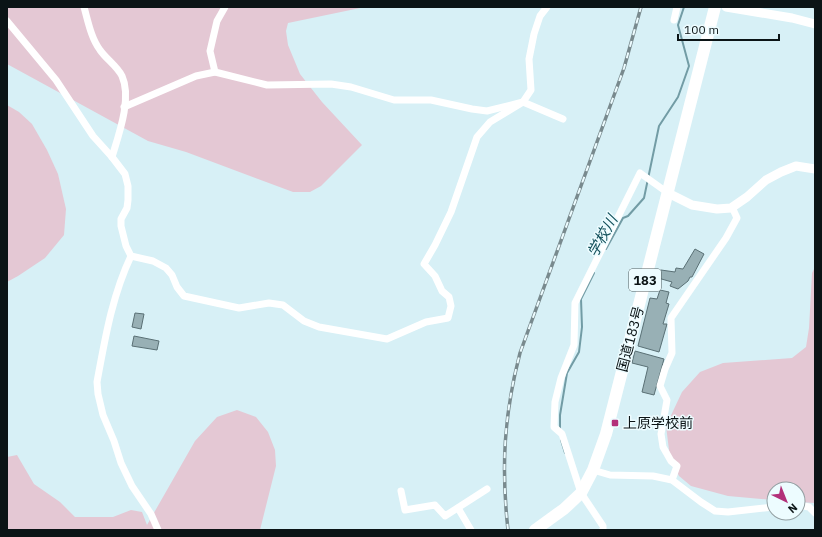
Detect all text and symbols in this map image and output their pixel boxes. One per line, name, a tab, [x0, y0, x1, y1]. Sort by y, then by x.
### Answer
scale bar	[678, 16, 779, 42]
text: 100 m	[684, 22, 719, 37]
water label: 学校川	[583, 210, 622, 260]
road number: 183	[629, 269, 661, 291]
street label: 国道183号	[613, 304, 647, 374]
place label: 上原学校前	[623, 414, 693, 432]
marker: 上原学校前	[610, 418, 620, 428]
north arrow	[766, 481, 806, 521]
text: N	[785, 500, 801, 516]

